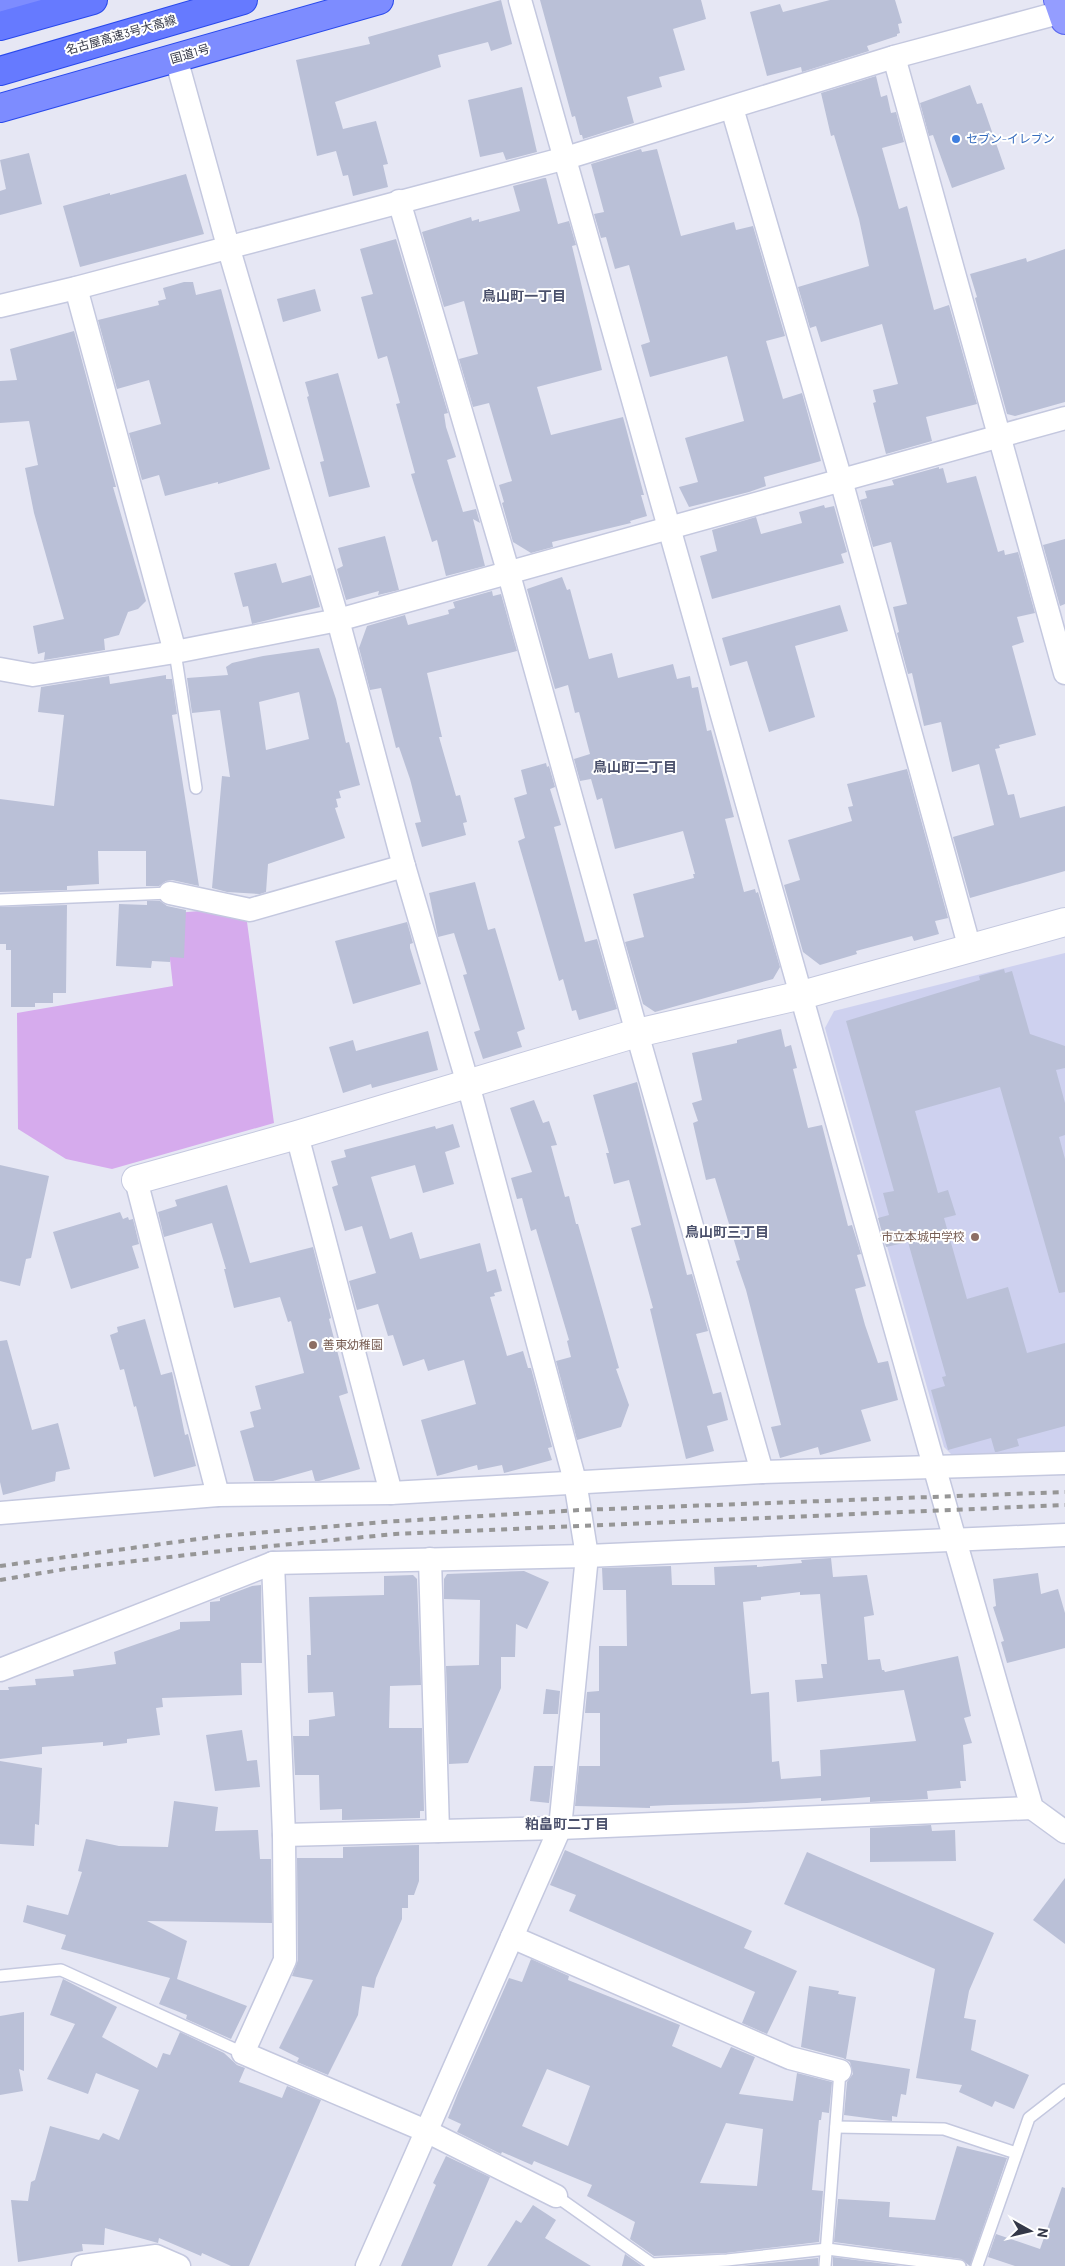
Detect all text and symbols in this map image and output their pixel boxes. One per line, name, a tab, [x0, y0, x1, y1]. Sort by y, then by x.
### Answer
street label: 名古屋高速3号大高線	[64, 12, 178, 57]
street label: 国道1号	[168, 41, 211, 65]
place label: セブン-イレブン	[966, 131, 1055, 145]
marker: セブン-イレブン	[950, 133, 962, 145]
district label: 鳥山町一丁目	[482, 287, 566, 304]
district label: 鳥山町二丁目	[593, 758, 677, 775]
district label: 鳥山町三丁目	[685, 1223, 769, 1240]
place label: 市立本城中学校	[881, 1229, 965, 1243]
marker: 市立本城中学校	[969, 1231, 981, 1243]
place label: 善東幼稚園	[323, 1337, 383, 1351]
marker: 善東幼稚園	[307, 1339, 319, 1351]
district label: 粕畠町二丁目	[525, 1815, 609, 1832]
north arrow	[1005, 2206, 1055, 2256]
text: N	[1034, 2227, 1052, 2239]

